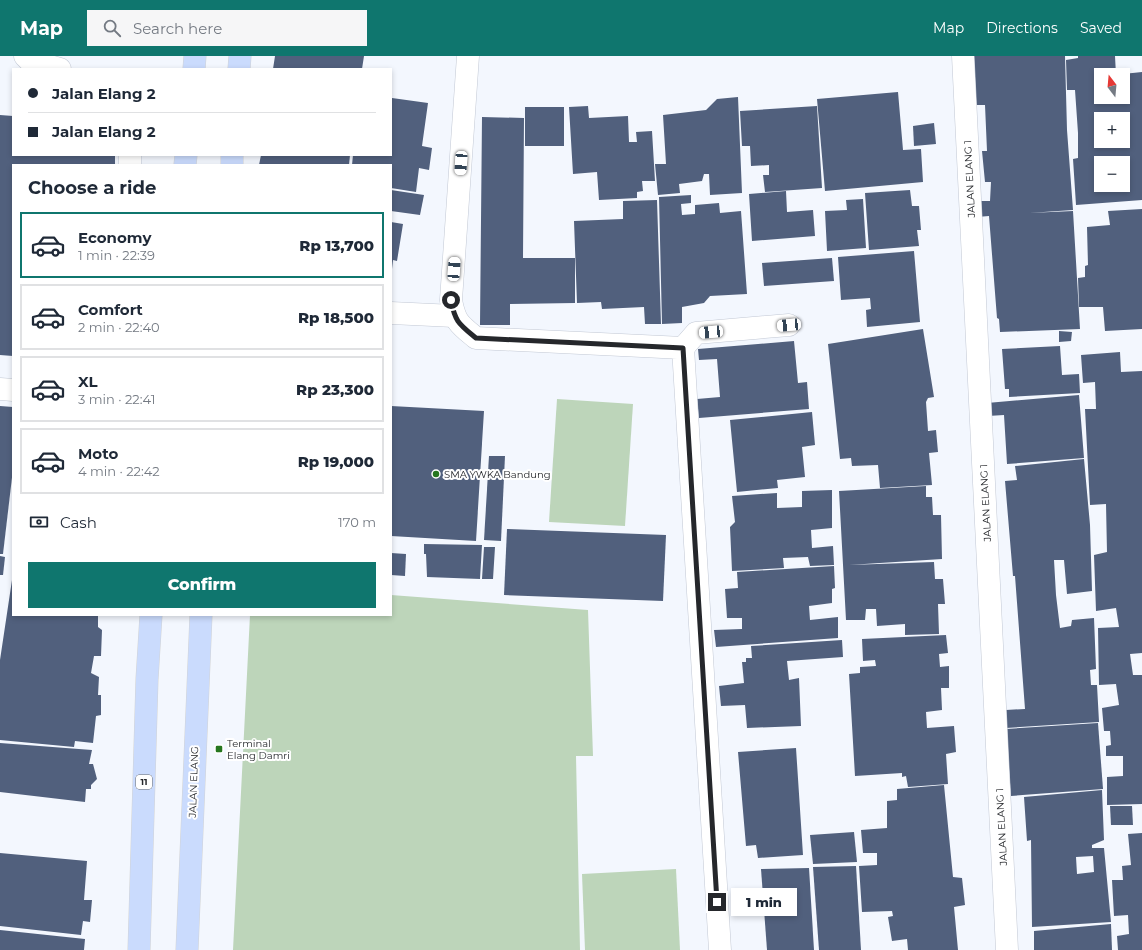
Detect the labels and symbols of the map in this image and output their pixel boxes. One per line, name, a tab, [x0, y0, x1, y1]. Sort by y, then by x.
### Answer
north arrow	[1094, 68, 1130, 104]
street label: JALAN ELANG 1	[961, 140, 978, 219]
car	[454, 151, 468, 175]
car	[447, 257, 461, 281]
route start	[442, 291, 460, 309]
car	[777, 318, 801, 332]
car	[699, 325, 723, 339]
street label: JALAN ELANG 1	[977, 464, 994, 543]
place label: SMA YWKA Bandung	[444, 468, 551, 481]
marker: SMA YWKA Bandung	[431, 469, 441, 479]
place label: Terminal Elang Damri	[227, 737, 290, 762]
marker: Terminal Elang Damri	[214, 744, 224, 754]
street label: JALAN ELANG	[186, 746, 201, 819]
road number: 11	[136, 775, 152, 789]
street label: JALAN ELANG 1	[993, 788, 1010, 867]
callout: 1 min	[731, 888, 797, 916]
route end	[708, 893, 726, 911]

